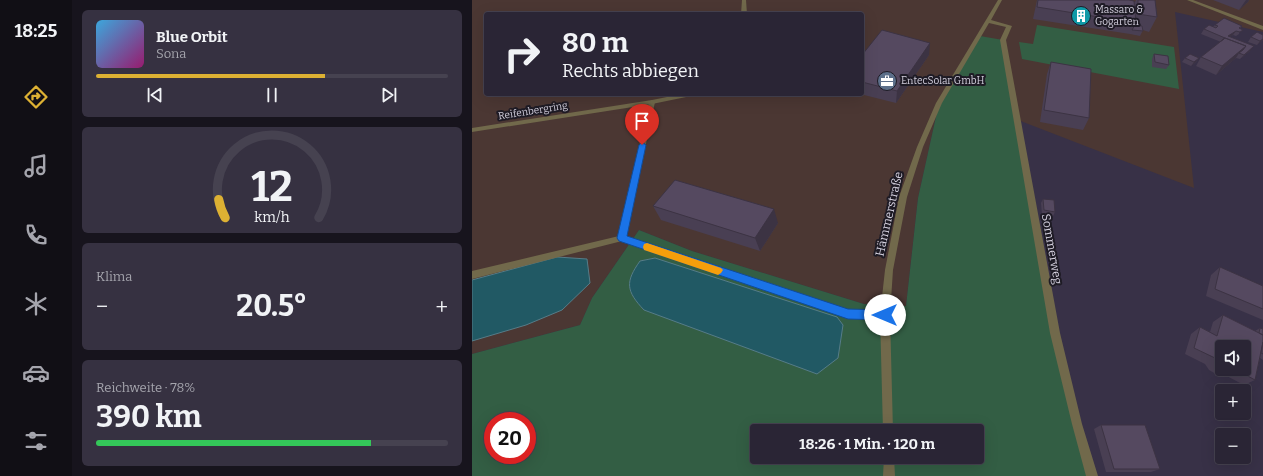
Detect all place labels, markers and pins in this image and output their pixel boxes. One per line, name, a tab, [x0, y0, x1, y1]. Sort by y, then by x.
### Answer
place label: Massaro & Gogarten	[1095, 4, 1143, 28]
building icon: Massaro & Gogarten	[1070, 5, 1092, 27]
office icon: EntecSolar GmbH	[876, 70, 898, 92]
place label: EntecSolar GmbH	[901, 75, 984, 87]
pin	[625, 104, 659, 145]

